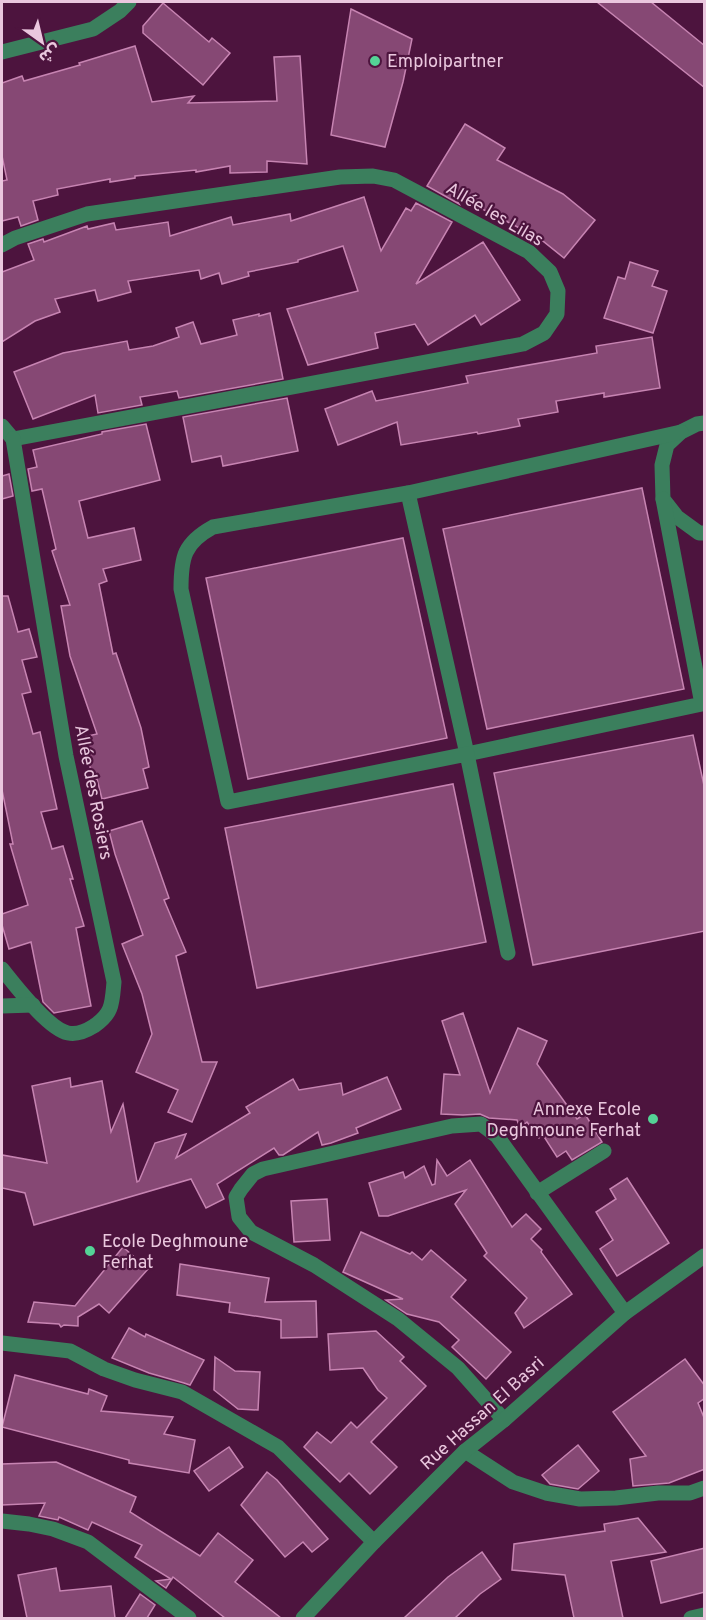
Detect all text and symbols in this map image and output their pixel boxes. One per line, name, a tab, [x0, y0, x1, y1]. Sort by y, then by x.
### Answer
north arrow	[12, 12, 72, 72]
text: ش	[35, 38, 64, 67]
place label: Emploipartner	[387, 51, 503, 74]
marker: Emploipartner	[368, 54, 382, 68]
street label: Allée les Lilas	[441, 178, 547, 253]
street label: Allée des Rosiers	[68, 723, 117, 862]
place label: Annexe Ecole Deghmoune Ferhat	[487, 1099, 641, 1143]
marker: Annexe Ecole Deghmoune Ferhat	[646, 1112, 660, 1126]
place label: Ecole Deghmoune Ferhat	[102, 1231, 249, 1275]
marker: Ecole Deghmoune Ferhat	[83, 1244, 97, 1258]
street label: Rue Hassan El Basri	[416, 1352, 550, 1476]

